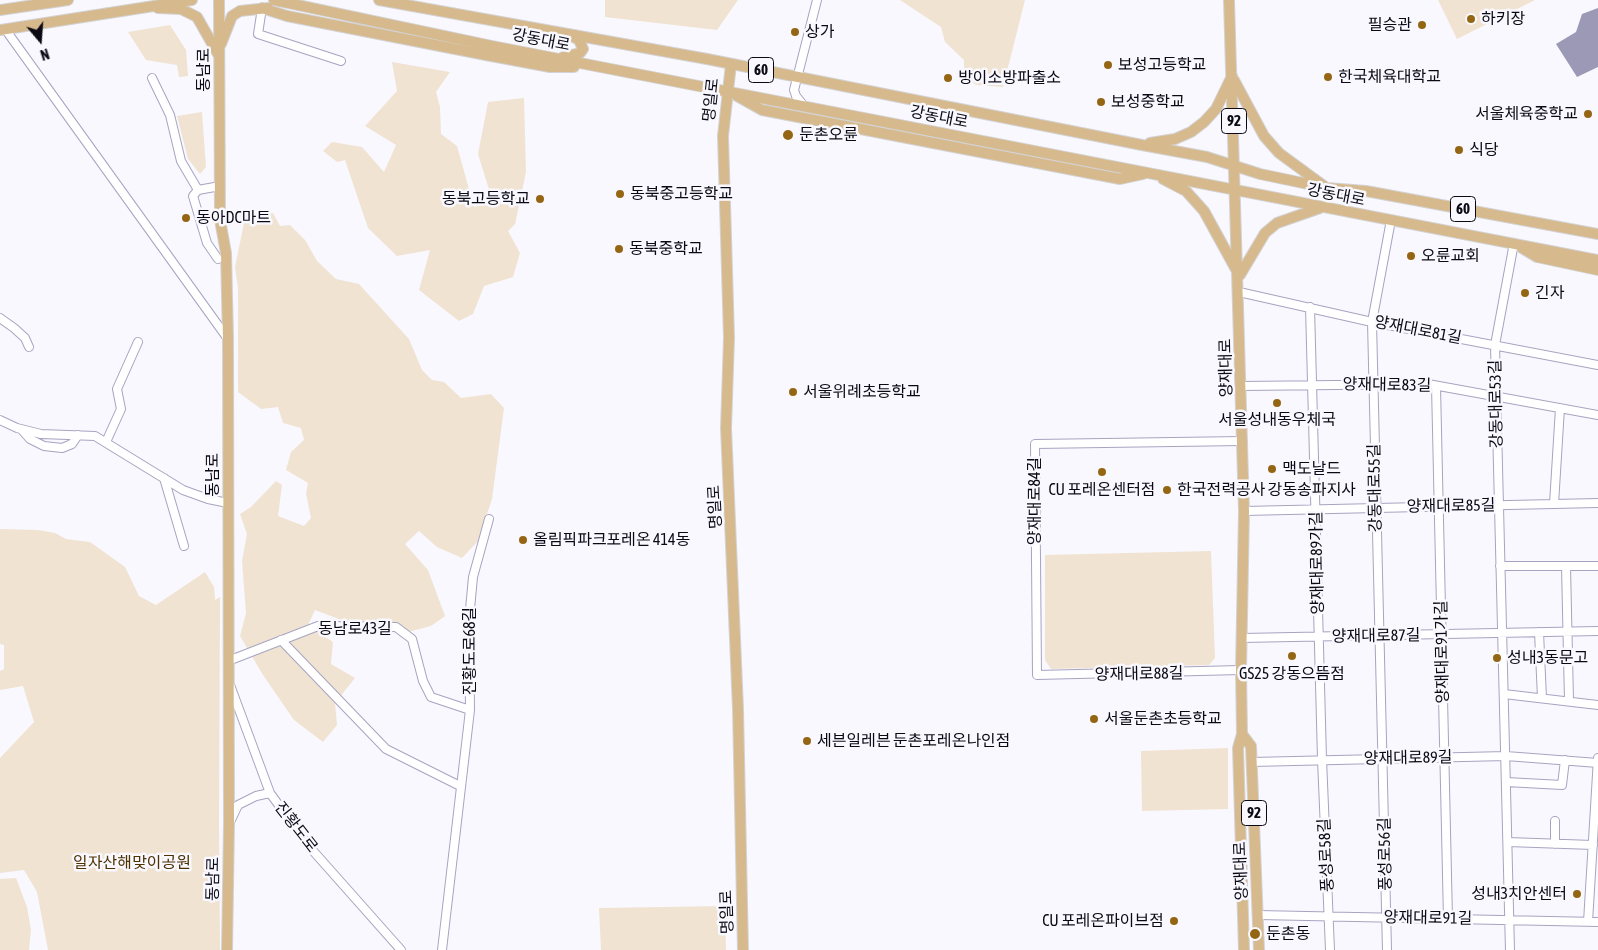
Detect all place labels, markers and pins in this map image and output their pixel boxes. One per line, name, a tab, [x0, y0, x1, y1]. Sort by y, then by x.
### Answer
place label: 하키장	[1481, 9, 1525, 29]
marker: 하키장	[1465, 13, 1477, 25]
place label: 필승관	[1368, 15, 1412, 35]
marker: 필승관	[1416, 19, 1428, 31]
place label: 상가	[805, 22, 834, 42]
marker: 상가	[789, 26, 801, 38]
place label: 보성고등학교	[1118, 55, 1206, 75]
marker: 보성고등학교	[1102, 59, 1114, 71]
place label: 한국체육대학교	[1338, 67, 1441, 87]
place label: 방이소방파출소	[958, 68, 1061, 88]
marker: 한국체육대학교	[1322, 71, 1334, 83]
marker: 방이소방파출소	[942, 72, 954, 84]
place label: 보성중학교	[1111, 92, 1185, 112]
marker: 보성중학교	[1095, 96, 1107, 108]
place label: 서울체육중학교	[1475, 104, 1578, 124]
marker: 서울체육중학교	[1582, 108, 1594, 120]
place label: 둔촌오륜	[799, 125, 858, 145]
marker: 둔촌오륜	[781, 128, 795, 142]
place label: 식당	[1469, 140, 1498, 160]
marker: 식당	[1453, 144, 1465, 156]
place label: 동북중고등학교	[630, 184, 733, 204]
marker: 동북중고등학교	[614, 188, 626, 200]
place label: 동북고등학교	[442, 189, 530, 209]
marker: 동북고등학교	[534, 193, 546, 205]
place label: 동아DC마트	[196, 208, 271, 228]
marker: 동아DC마트	[180, 212, 192, 224]
place label: 동북중학교	[629, 239, 703, 259]
marker: 동북중학교	[613, 243, 625, 255]
place label: 오륜교회	[1421, 246, 1480, 266]
marker: 오륜교회	[1405, 250, 1417, 262]
place label: 긴자	[1535, 283, 1564, 303]
marker: 긴자	[1519, 287, 1531, 299]
place label: 서울위례초등학교	[803, 382, 921, 402]
marker: 서울위례초등학교	[787, 386, 799, 398]
marker: 서울성내동우체국	[1271, 397, 1283, 409]
place label: 서울성내동우체국	[1218, 410, 1336, 430]
place label: 맥도날드	[1282, 459, 1341, 479]
marker: 맥도날드	[1266, 463, 1278, 475]
marker: CU 포레온센터점	[1096, 466, 1108, 478]
place label: CU 포레온센터점	[1048, 480, 1156, 500]
place label: 한국전력공사 강동송파지사	[1177, 480, 1356, 500]
marker: 한국전력공사 강동송파지사	[1161, 484, 1173, 496]
place label: 올림픽파크포레온 414동	[533, 530, 690, 550]
marker: 올림픽파크포레온 414동	[517, 534, 529, 546]
place label: 성내3동문고	[1507, 648, 1588, 668]
marker: GS25 강동으뜸점	[1286, 650, 1298, 662]
marker: 성내3동문고	[1491, 652, 1503, 664]
place label: GS25 강동으뜸점	[1239, 664, 1345, 684]
place label: 서울둔촌초등학교	[1104, 709, 1222, 729]
marker: 서울둔촌초등학교	[1088, 713, 1100, 725]
place label: 세븐일레븐 둔촌포레온나인점	[817, 731, 1011, 751]
marker: 세븐일레븐 둔촌포레온나인점	[801, 735, 813, 747]
place label: 성내3치안센터	[1471, 884, 1567, 904]
marker: 성내3치안센터	[1571, 888, 1583, 900]
place label: CU 포레온파이브점	[1042, 911, 1164, 931]
marker: CU 포레온파이브점	[1168, 915, 1180, 927]
place label: 둔촌동	[1266, 924, 1310, 944]
marker: 둔촌동	[1248, 927, 1262, 941]

